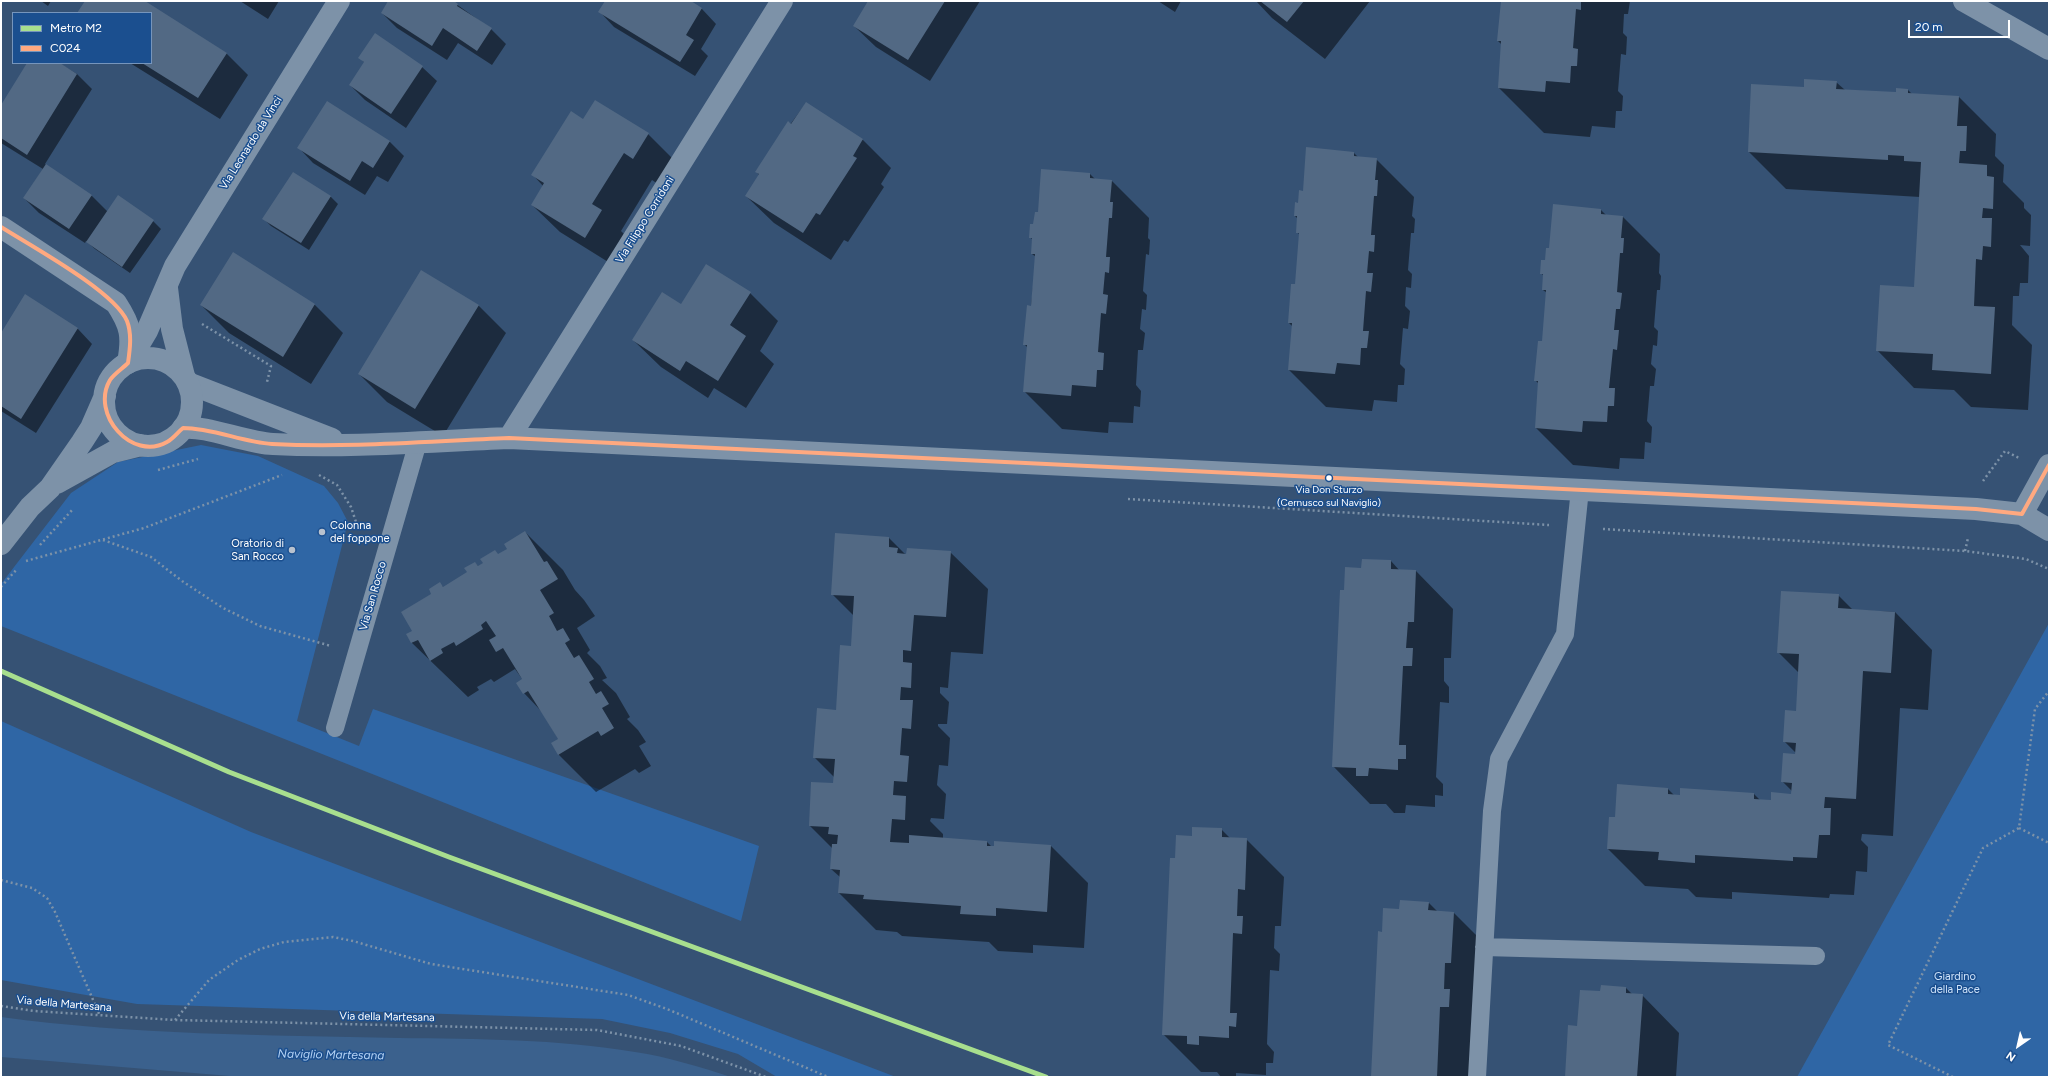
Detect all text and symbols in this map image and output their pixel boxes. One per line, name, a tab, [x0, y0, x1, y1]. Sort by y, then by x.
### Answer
legend	[12, 12, 152, 64]
scale bar	[1910, 12, 2012, 38]
text: 20 m	[1915, 20, 1943, 34]
text: Metro M2	[50, 21, 102, 35]
text: C024	[50, 41, 81, 55]
street label: Via Leonardo da Vinci	[217, 94, 285, 192]
street label: Via Filippo Corridoni	[613, 174, 677, 266]
marker: Via Don Sturzo (Cernusco sul Naviglio)	[1324, 473, 1334, 483]
place label: Via Don Sturzo (Cernusco sul Naviglio)	[1277, 484, 1381, 508]
place label: Colonna del foppone	[330, 519, 390, 545]
marker: Colonna del foppone	[317, 527, 327, 537]
place label: Oratorio di San Rocco	[231, 537, 284, 563]
marker: Oratorio di San Rocco	[287, 545, 297, 555]
street label: Via San Rocco	[357, 560, 389, 632]
park label: Giardino della Pace	[1930, 970, 1980, 996]
street label: Via della Martesana	[16, 993, 112, 1015]
street label: Via della Martesana	[339, 1010, 435, 1024]
north arrow	[1998, 1026, 2038, 1066]
water label: Naviglio Martesana	[278, 1047, 384, 1063]
text: N	[2004, 1049, 2018, 1064]

